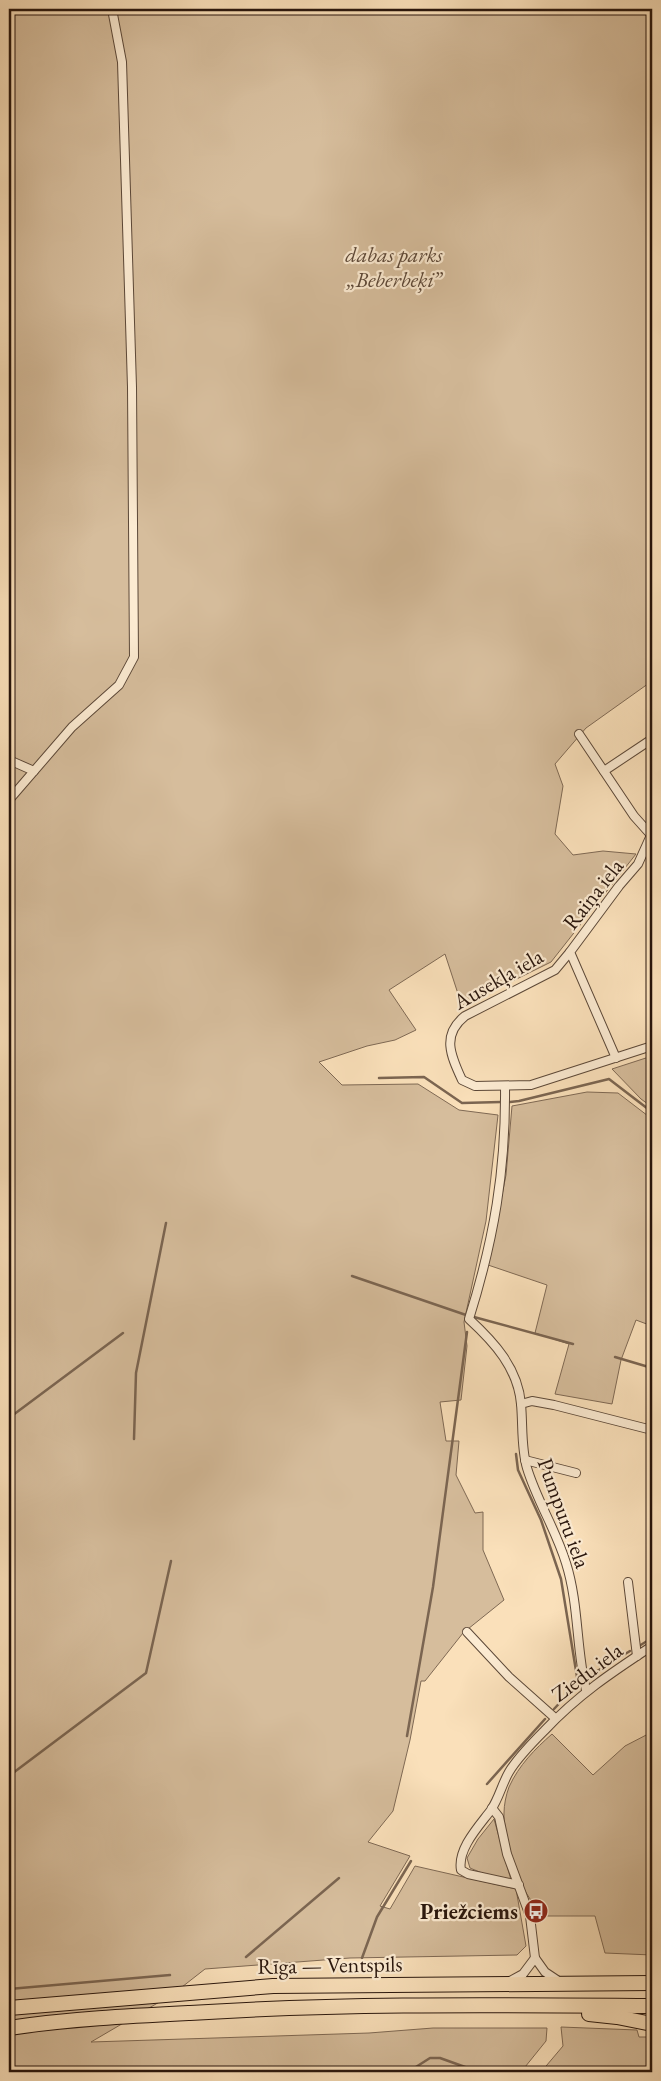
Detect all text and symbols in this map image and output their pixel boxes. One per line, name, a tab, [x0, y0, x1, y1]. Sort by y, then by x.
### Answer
park label: dabas parks „Beberbeķi”	[345, 240, 444, 294]
street label: Raiņa iela	[556, 852, 630, 936]
street label: Ausekļa iela	[447, 942, 548, 1017]
street label: Pumpuru iela	[531, 1454, 597, 1572]
street label: Ziedu iela	[545, 1636, 629, 1708]
place label: Priežciems	[420, 1897, 518, 1926]
bus stop icon: Priežciems	[523, 1898, 549, 1924]
street label: Rīga — Ventspils	[257, 1949, 403, 1981]

